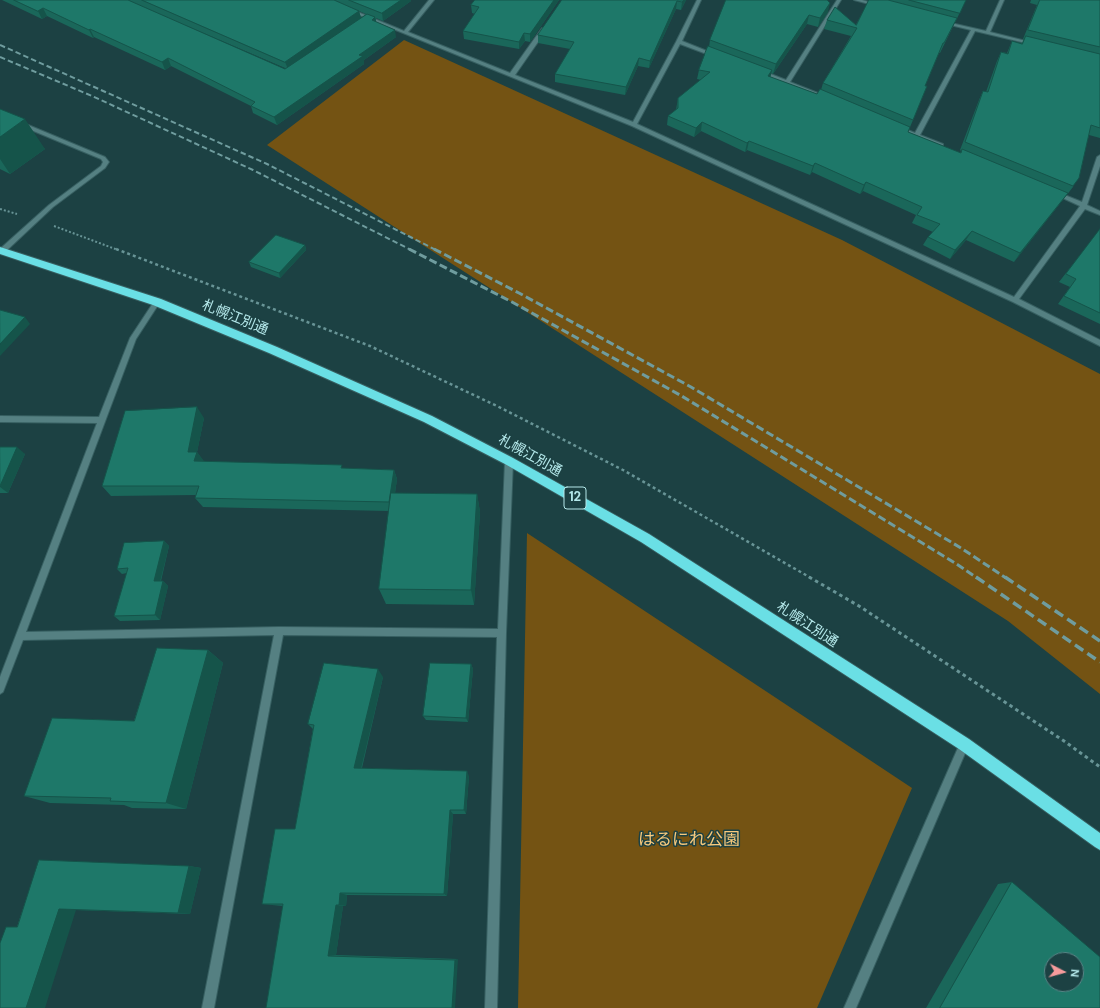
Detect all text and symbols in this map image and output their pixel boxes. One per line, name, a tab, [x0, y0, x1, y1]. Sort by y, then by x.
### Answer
street label: 札幌江別通	[199, 297, 271, 339]
street label: 札幌江別通	[495, 432, 565, 480]
road number: 12	[564, 487, 586, 509]
street label: 札幌江別通	[773, 599, 841, 651]
park label: はるにれ公園	[638, 831, 740, 851]
north arrow	[1044, 952, 1084, 992]
text: N	[1068, 968, 1082, 978]

